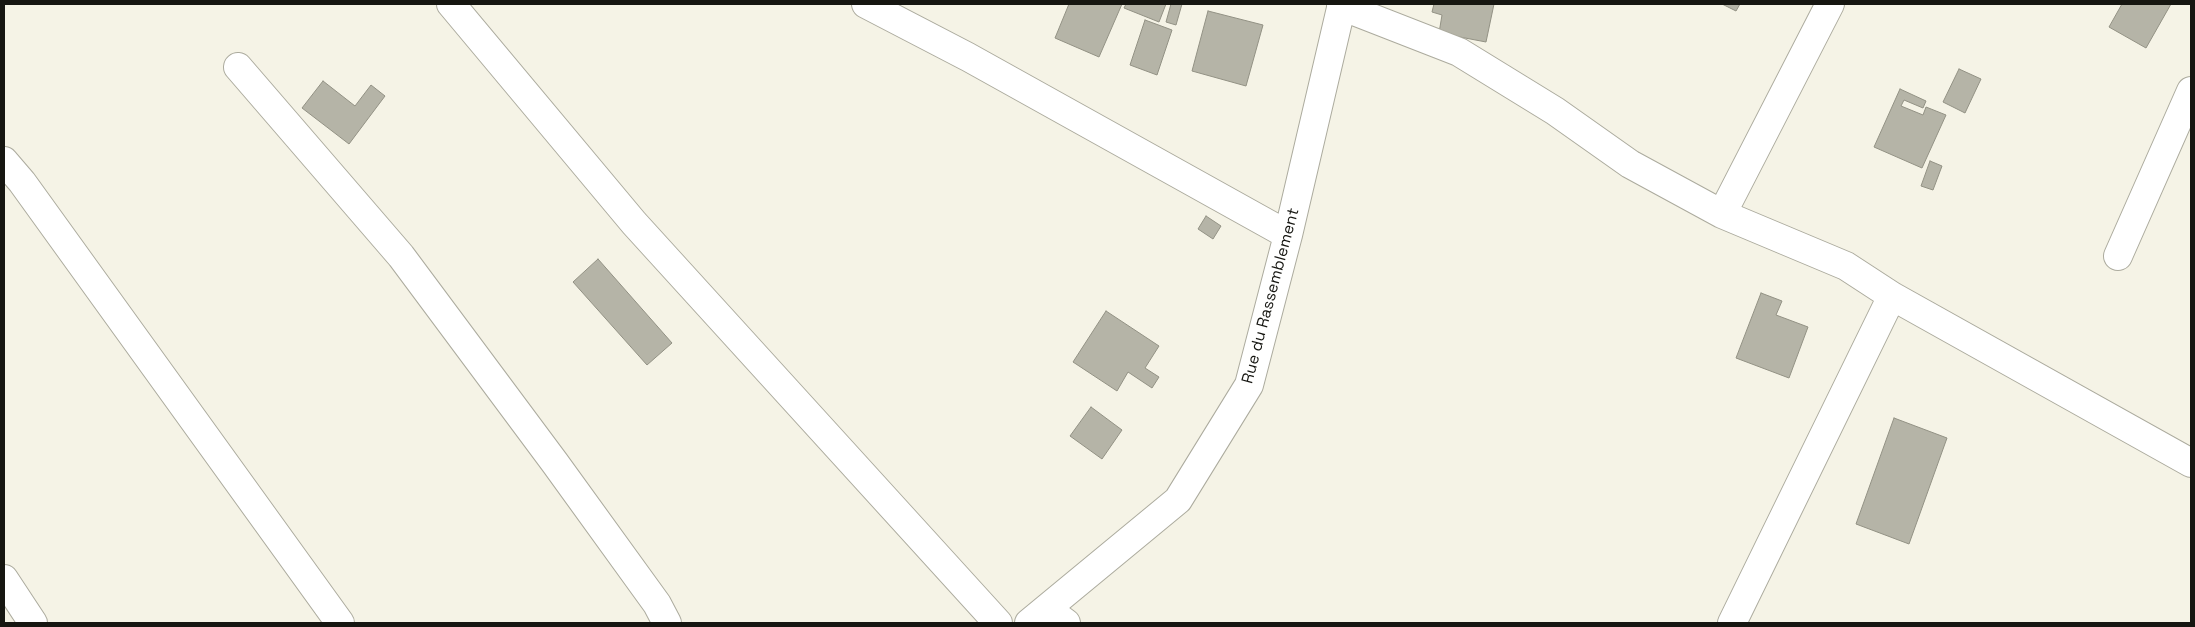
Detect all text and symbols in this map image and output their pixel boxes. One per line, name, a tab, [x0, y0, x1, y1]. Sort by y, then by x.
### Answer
street label: Rue du Rassemblement	[1238, 206, 1304, 386]

